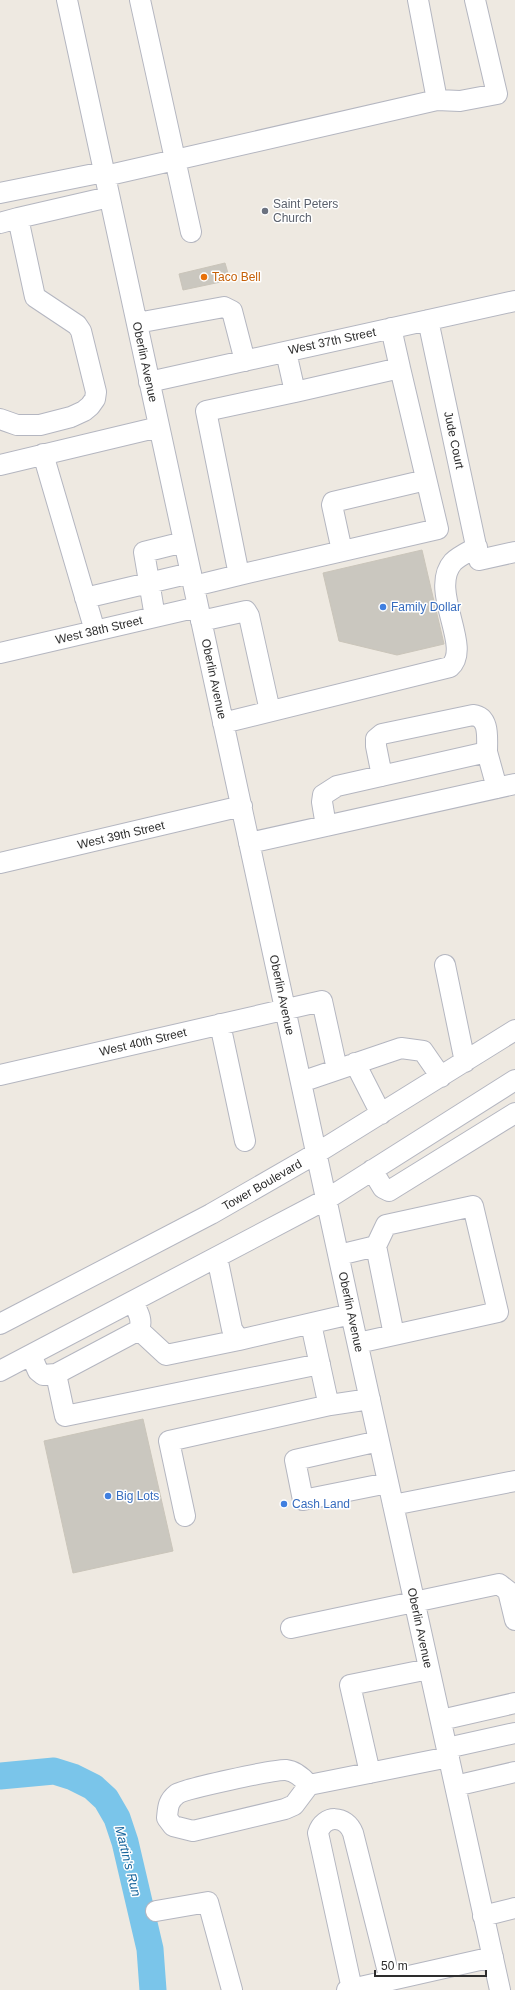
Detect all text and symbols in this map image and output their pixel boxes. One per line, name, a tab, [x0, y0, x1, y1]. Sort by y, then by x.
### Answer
place label: Saint Peters Church	[273, 197, 338, 225]
marker: Saint Peters Church	[260, 206, 270, 216]
place label: Taco Bell	[212, 270, 261, 284]
marker: Taco Bell	[199, 272, 209, 282]
street label: Oberlin Avenue	[130, 321, 160, 404]
street label: West 37th Street	[287, 325, 378, 357]
street label: Jude Court	[441, 410, 467, 471]
place label: Family Dollar	[391, 600, 461, 614]
marker: Family Dollar	[378, 602, 388, 612]
street label: West 38th Street	[54, 613, 145, 647]
street label: Oberlin Avenue	[199, 638, 229, 721]
street label: West 39th Street	[76, 818, 167, 852]
street label: Oberlin Avenue	[267, 954, 297, 1037]
street label: West 40th Street	[98, 1025, 189, 1059]
street label: Tower Boulevard	[220, 1157, 304, 1213]
street label: Oberlin Avenue	[336, 1271, 366, 1354]
place label: Big Lots	[116, 1489, 159, 1503]
marker: Big Lots	[103, 1491, 113, 1501]
place label: Cash Land	[292, 1497, 350, 1511]
marker: Cash Land	[279, 1499, 289, 1509]
street label: Oberlin Avenue	[405, 1587, 435, 1670]
water label: Martin's Run	[112, 1824, 144, 1898]
scale bar	[375, 1952, 486, 1978]
text: 50 m	[381, 1959, 408, 1973]

